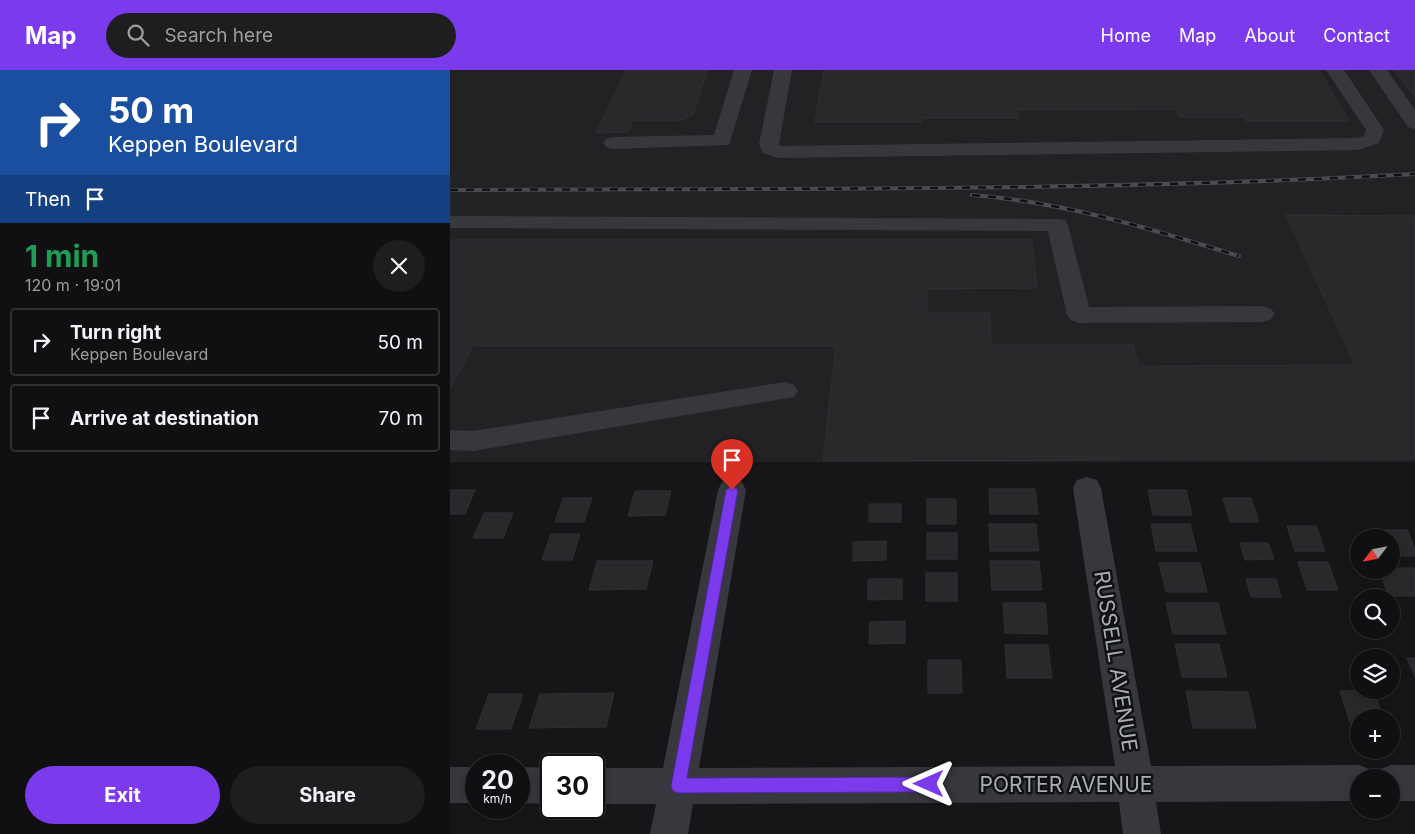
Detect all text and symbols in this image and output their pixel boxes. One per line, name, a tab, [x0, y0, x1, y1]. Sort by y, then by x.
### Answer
search box	[106, 13, 456, 58]
text: Map	[25, 21, 76, 50]
icon: search	[124, 21, 152, 49]
text: Search here	[164, 24, 273, 47]
text: Home	[1101, 25, 1151, 46]
text: Map	[1179, 25, 1216, 46]
text: About	[1244, 25, 1295, 46]
text: Contact	[1323, 25, 1390, 46]
text: 50 m	[108, 89, 194, 131]
icon: right	[25, 90, 90, 155]
text: Keppen Boulevard	[108, 131, 298, 157]
icon: arrive	[81, 185, 109, 213]
text: Then	[25, 188, 71, 211]
text: 1 min	[25, 238, 99, 274]
button: close	[373, 240, 425, 292]
text: 120 m · 19:01	[25, 275, 121, 295]
text: Turn right	[70, 321, 161, 344]
icon: right	[27, 328, 55, 356]
text: 50 m	[377, 331, 423, 354]
text: Keppen Boulevard	[70, 344, 208, 364]
icon: arrive	[27, 404, 55, 432]
text: Arrive at destination	[70, 407, 259, 430]
text: 70 m	[379, 407, 423, 430]
pin	[711, 439, 753, 490]
icon: arrive	[718, 446, 746, 474]
north arrow	[1350, 529, 1400, 579]
map controls	[1350, 529, 1400, 819]
street label: RUSSELL AVENUE	[1089, 569, 1143, 753]
button: search	[1350, 589, 1400, 639]
button: layers	[1350, 649, 1400, 699]
button: +	[1350, 709, 1400, 759]
speed limit sign: 30	[540, 754, 605, 819]
position arrow	[902, 757, 954, 809]
text: 20	[481, 765, 514, 795]
button: Exit	[25, 766, 220, 824]
button: Share	[230, 766, 425, 824]
button: −	[1350, 769, 1400, 819]
street label: PORTER AVENUE	[980, 772, 1152, 797]
text: km/h	[483, 791, 512, 806]

